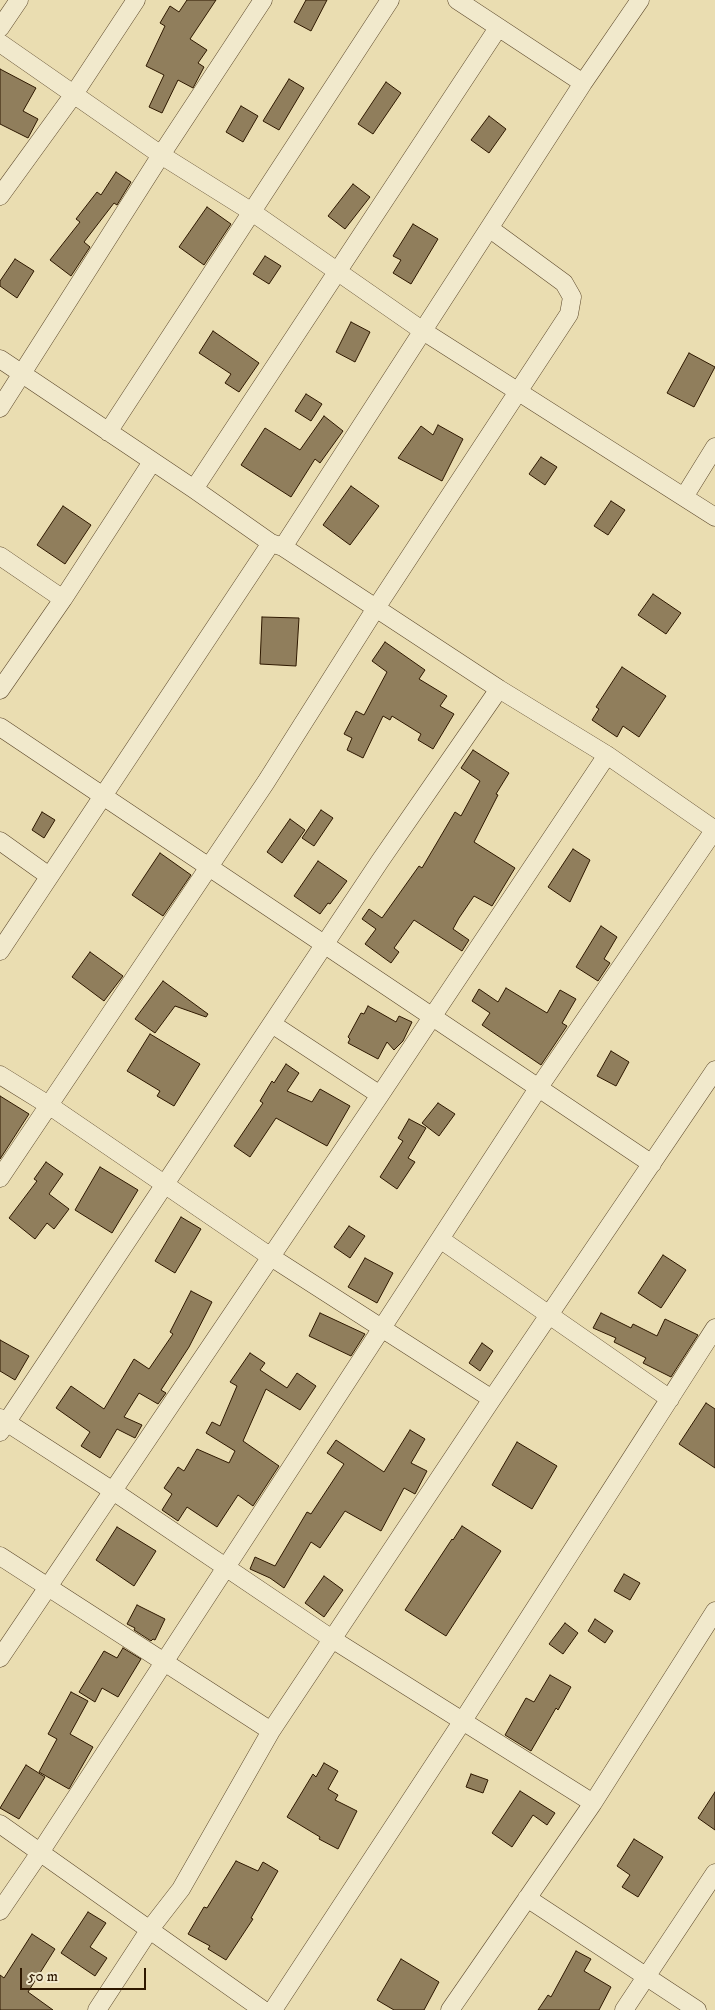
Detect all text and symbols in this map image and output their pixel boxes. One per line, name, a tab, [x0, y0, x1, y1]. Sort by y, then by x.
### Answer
scale bar	[22, 1958, 149, 1990]
text: 50 m	[28, 1967, 58, 1986]

